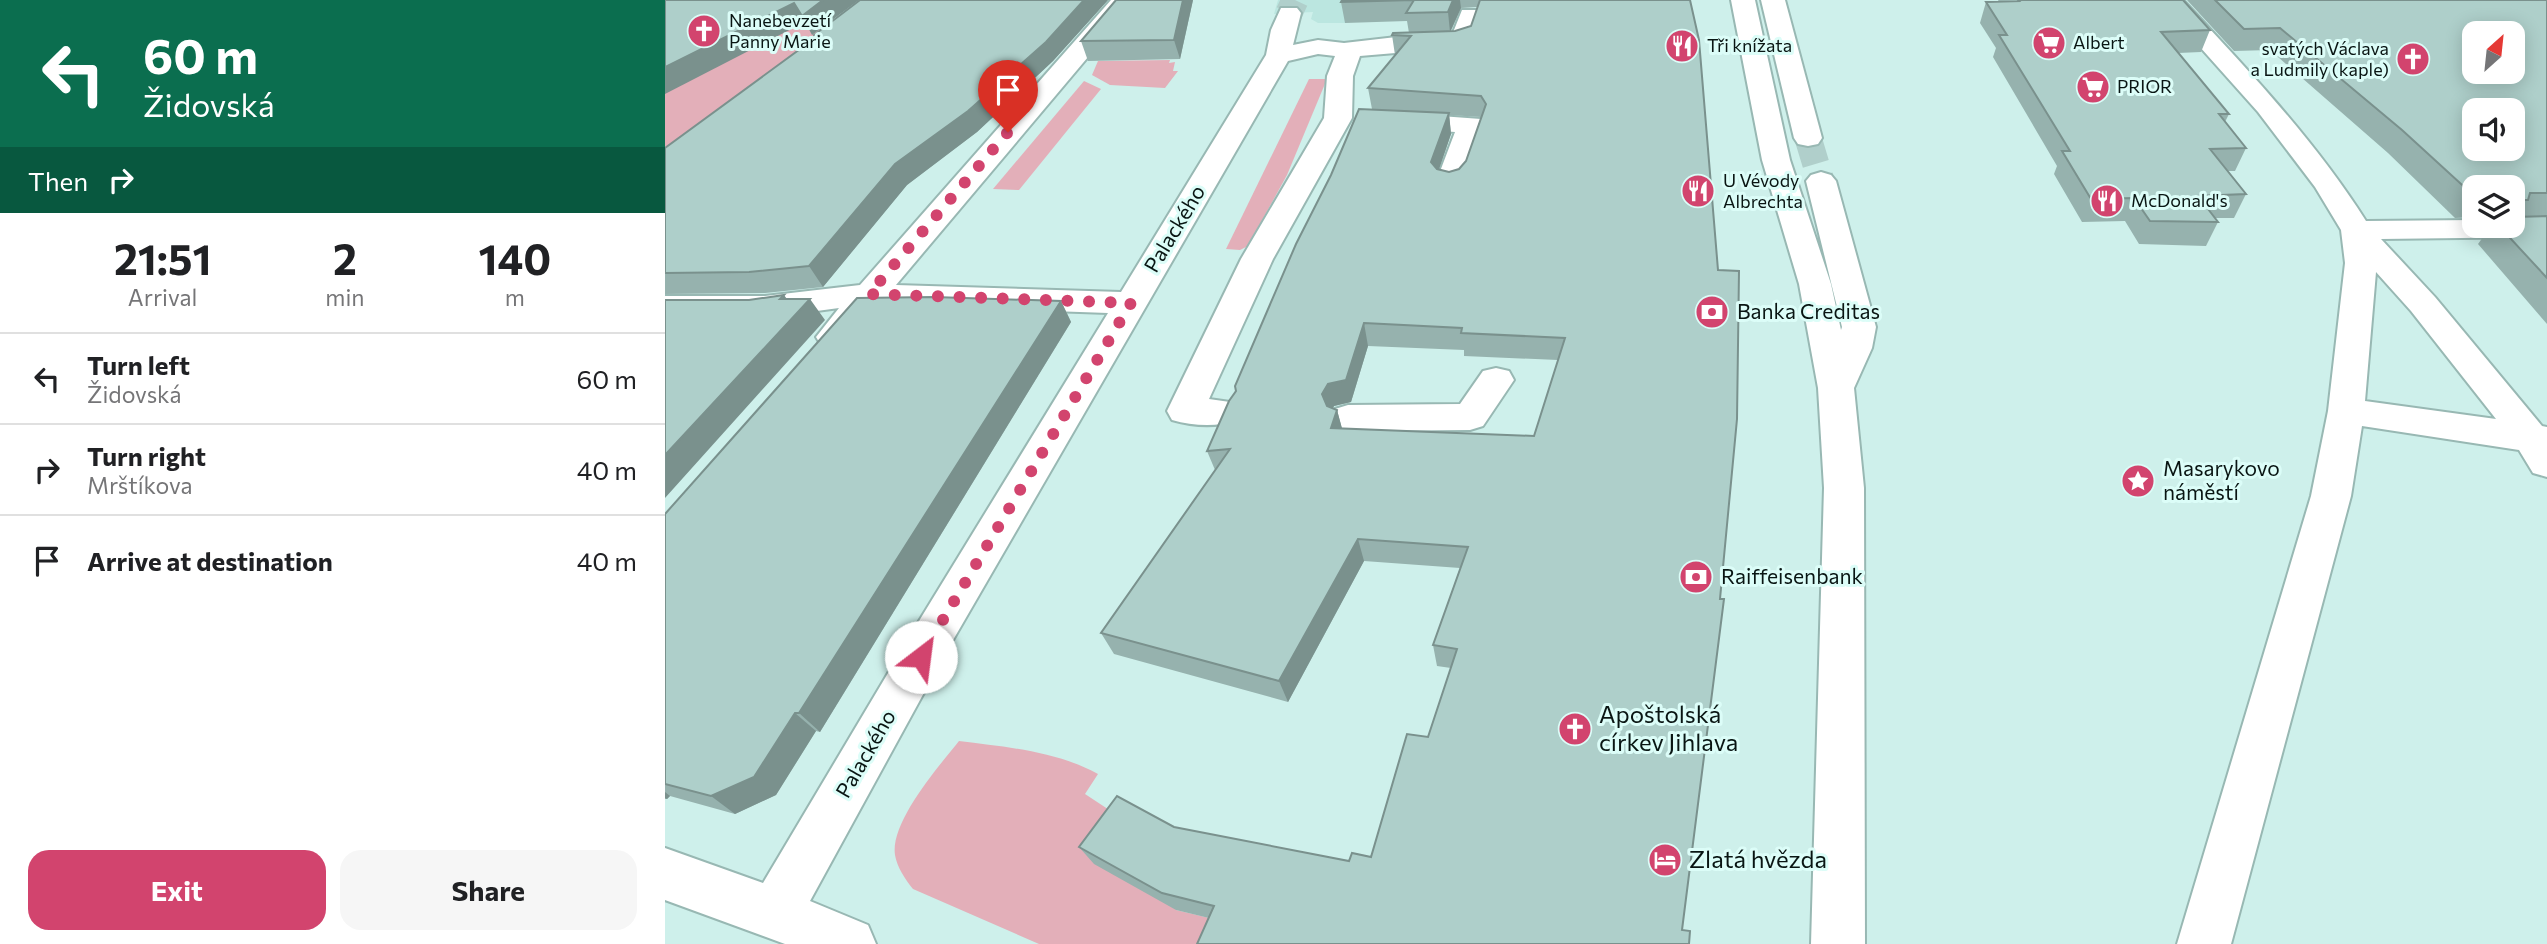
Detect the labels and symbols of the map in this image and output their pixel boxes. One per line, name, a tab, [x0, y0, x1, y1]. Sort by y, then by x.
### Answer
place label: Nanebevzetí Panny Marie	[729, 9, 833, 52]
church icon: Nanebevzetí Panny Marie	[685, 12, 723, 50]
north arrow	[2462, 21, 2525, 84]
supermarket icon: Albert	[2030, 24, 2068, 62]
restaurant icon: Tři knížata	[1663, 27, 1701, 65]
place label: Albert	[2073, 31, 2125, 53]
place label: Tři knížata	[1707, 34, 1792, 56]
place label: svatých Václava a Ludmily (kaple)	[2251, 37, 2389, 80]
church icon: svatých Václava a Ludmily (kaple)	[2394, 40, 2432, 78]
pin	[978, 60, 1038, 132]
supermarket icon: PRIOR	[2074, 68, 2112, 106]
place label: PRIOR	[2117, 75, 2172, 97]
place label: U Vévody Albrechta	[1723, 169, 1803, 212]
restaurant icon: U Vévody Albrechta	[1679, 172, 1717, 210]
street label: Palackého	[1138, 180, 1210, 276]
restaurant icon: McDonald's	[2088, 182, 2126, 220]
place label: McDonald's	[2131, 189, 2228, 211]
bank icon: Banka Creditas	[1693, 293, 1731, 331]
place label: Banka Creditas	[1737, 298, 1880, 323]
place label: Masarykovo náměstí	[2163, 455, 2280, 504]
place icon: Masarykovo náměstí	[2119, 462, 2157, 500]
bank icon: Raiffeisenbank	[1677, 558, 1715, 596]
place label: Raiffeisenbank	[1721, 563, 1863, 588]
position arrow	[884, 620, 958, 694]
place label: Apoštolská církev Jihlava	[1599, 699, 1738, 756]
street label: Palackého	[830, 705, 900, 802]
church icon: Apoštolská církev Jihlava	[1556, 710, 1594, 748]
hotel icon: Zlatá hvězda	[1646, 841, 1684, 879]
place label: Zlatá hvězda	[1689, 844, 1827, 873]

